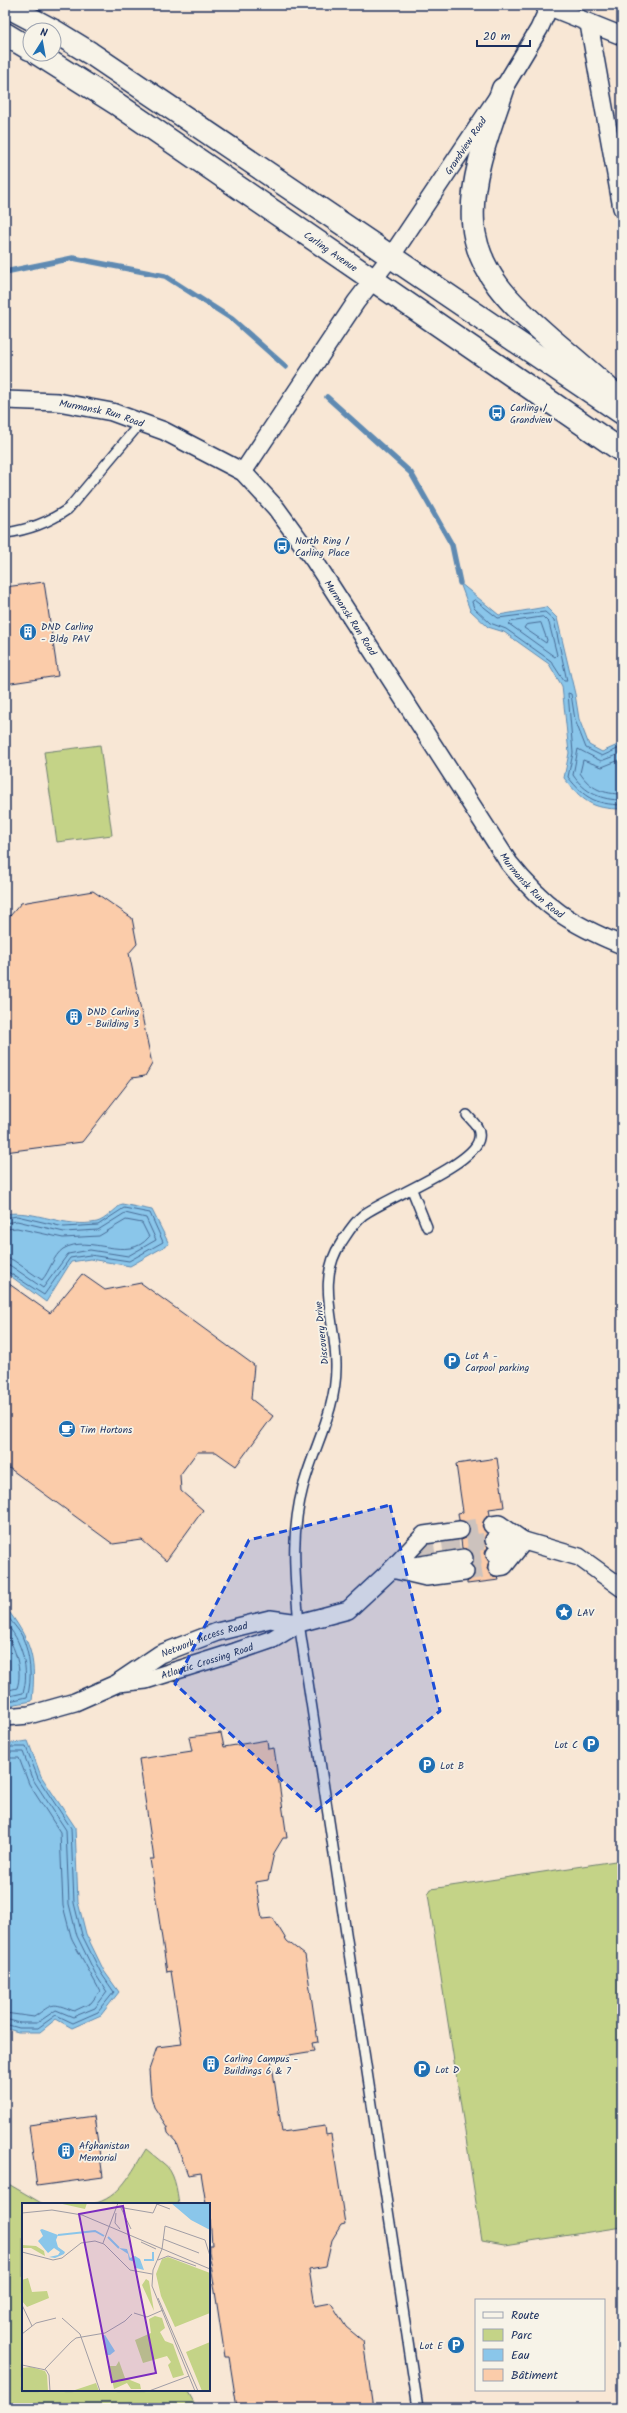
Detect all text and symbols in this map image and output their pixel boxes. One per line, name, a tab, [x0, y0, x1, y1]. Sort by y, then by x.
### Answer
north arrow	[22, 22, 62, 62]
scale bar	[477, 22, 530, 48]
text: N	[39, 24, 49, 43]
text: 20 m	[483, 27, 511, 46]
street label: Grandview Road	[441, 113, 492, 178]
street label: Carling Avenue	[300, 228, 361, 276]
street label: Murmansk Run Road	[58, 395, 147, 432]
place label: Carling / Grandview	[510, 400, 553, 428]
bus stop icon: Carling / Grandview	[487, 403, 507, 423]
place label: North Ring / Carling Place	[295, 533, 350, 561]
bus stop icon: North Ring / Carling Place	[272, 536, 292, 556]
street label: Murmansk Run Road	[320, 577, 381, 660]
place label: DND Carling - Bldg PAV	[41, 619, 94, 647]
building icon: DND Carling - Bldg PAV	[18, 622, 38, 642]
street label: Murmansk Run Road	[495, 850, 568, 923]
place label: DND Carling - Building 3	[87, 1004, 140, 1032]
building icon: DND Carling - Building 3	[64, 1007, 84, 1027]
street label: Discovery Drive	[311, 1300, 333, 1365]
place label: Lot A - Carpool parking	[465, 1348, 529, 1376]
parking icon: Lot A - Carpool parking	[442, 1351, 462, 1371]
cafe icon: Tim Hortons	[57, 1419, 77, 1439]
place label: Tim Hortons	[80, 1422, 133, 1438]
place icon: LAV	[554, 1602, 574, 1622]
place label: LAV	[577, 1605, 595, 1621]
street label: Network Access Road	[159, 1618, 250, 1662]
street label: Atlantic Crossing Road	[159, 1639, 257, 1684]
parking icon: Lot C	[581, 1734, 601, 1754]
place label: Lot C	[554, 1737, 578, 1753]
parking icon: Lot B	[417, 1755, 437, 1775]
place label: Lot B	[440, 1758, 464, 1774]
place label: Carling Campus - Buildings 6 & 7	[224, 2051, 298, 2079]
building icon: Carling Campus - Buildings 6 & 7	[201, 2054, 221, 2074]
parking icon: Lot D	[412, 2059, 432, 2079]
place label: Lot D	[435, 2062, 460, 2078]
place label: Afghanistan Memorial	[79, 2138, 130, 2166]
building icon: Afghanistan Memorial	[56, 2141, 76, 2161]
inset map	[22, 2203, 210, 2391]
legend	[475, 2299, 605, 2391]
text: Route	[511, 2306, 540, 2325]
text: Parc	[511, 2326, 532, 2345]
parking icon: Lot E	[446, 2335, 466, 2355]
place label: Lot E	[419, 2338, 444, 2354]
text: Eau	[511, 2346, 530, 2365]
text: Bâtiment	[511, 2366, 558, 2385]

